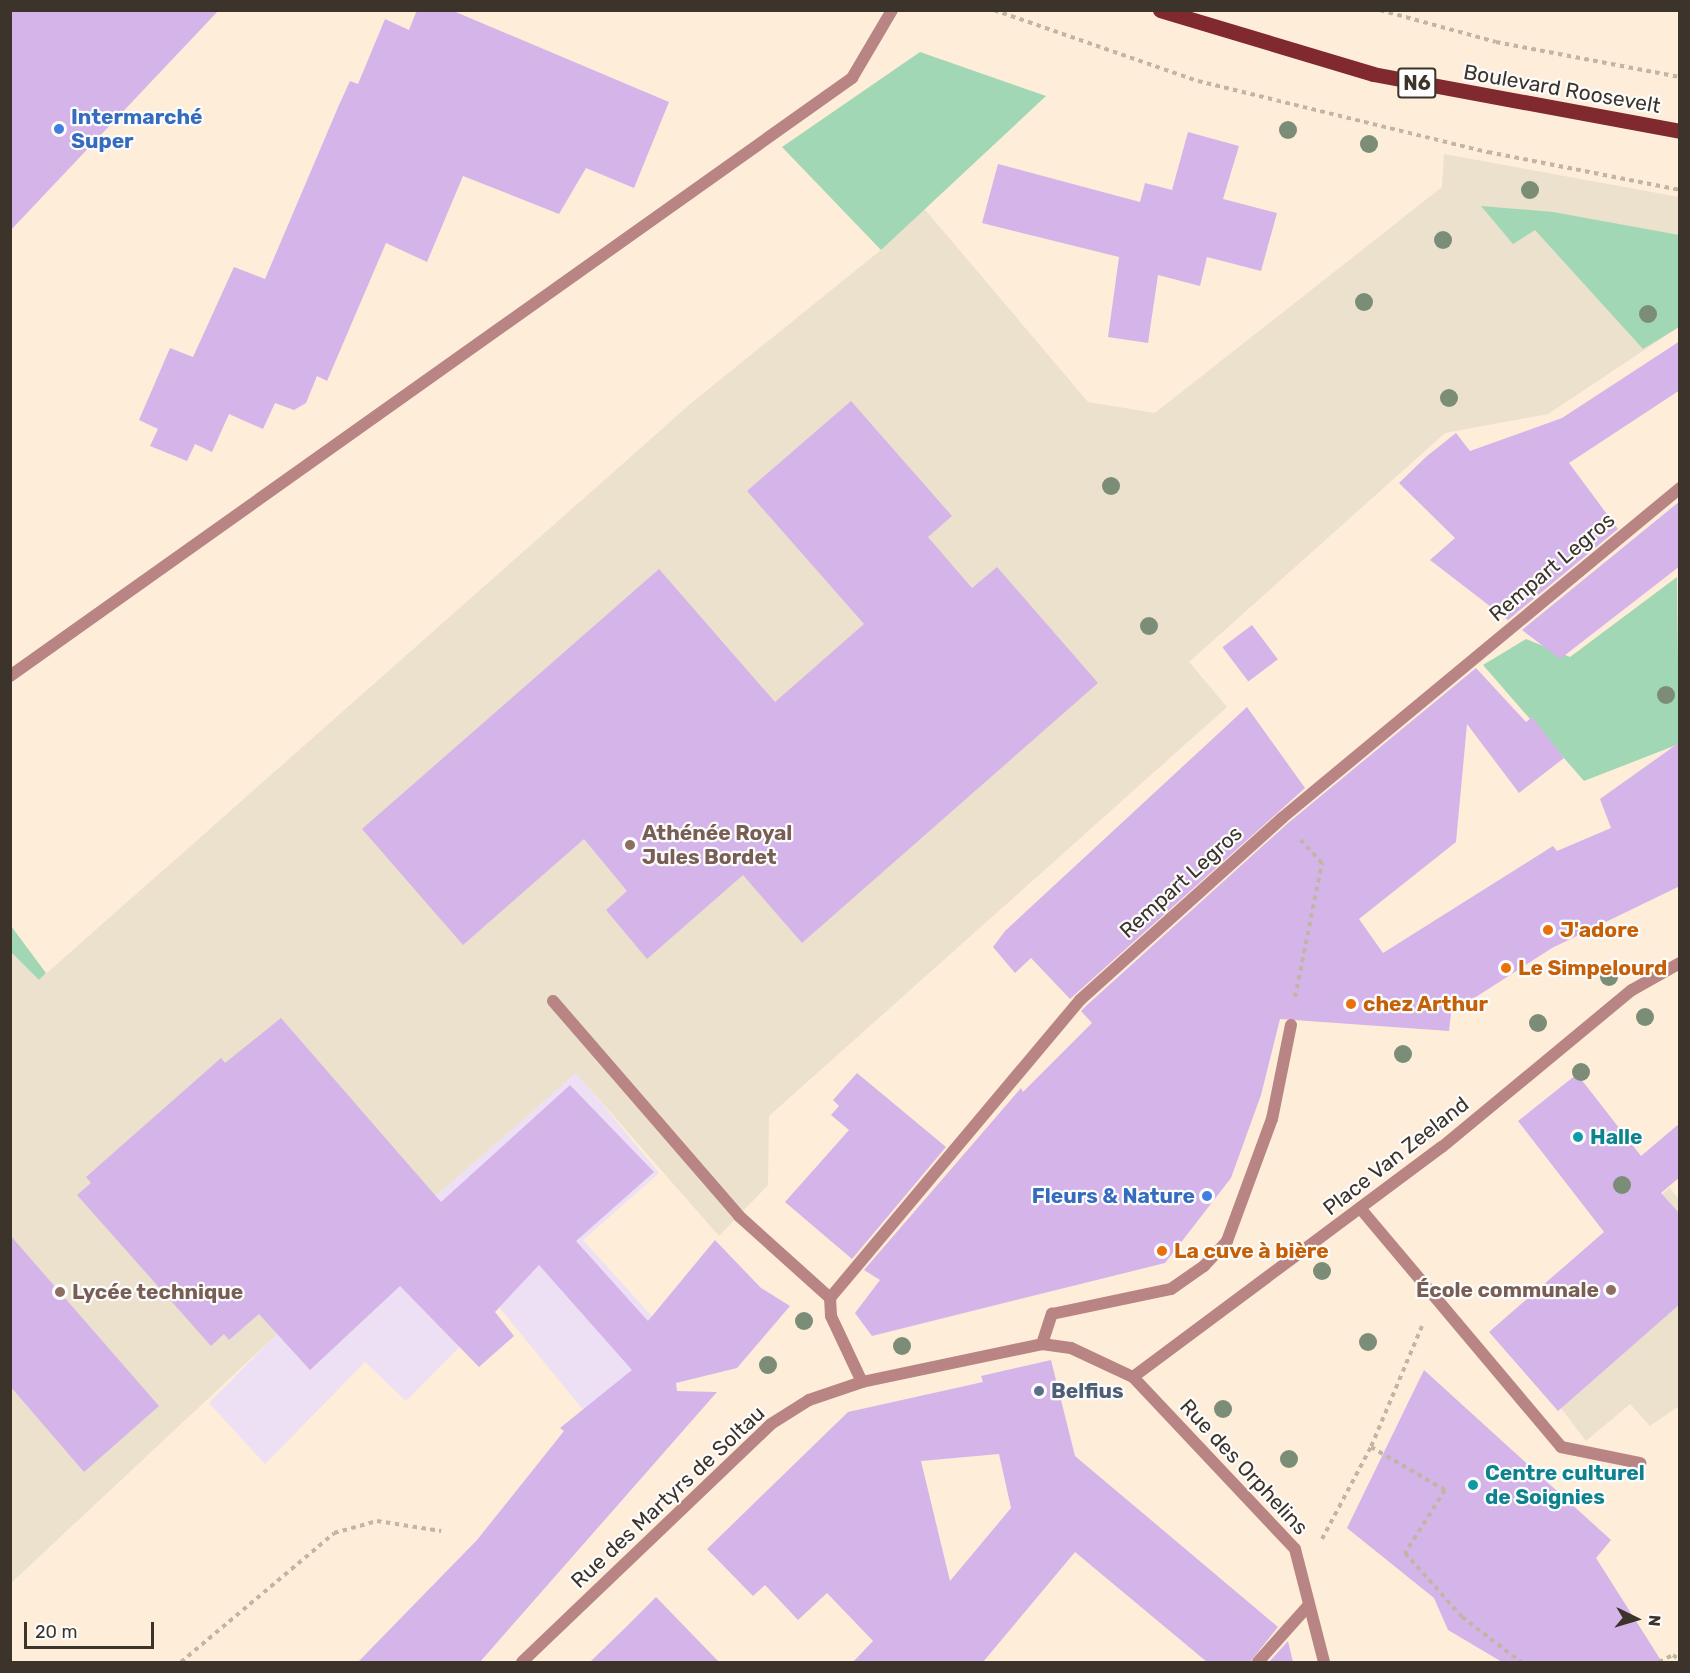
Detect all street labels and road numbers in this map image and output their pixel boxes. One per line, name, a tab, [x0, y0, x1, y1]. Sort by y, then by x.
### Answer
street label: Boulevard Roosevelt	[1462, 59, 1662, 119]
road number: N6	[1396, 66, 1438, 100]
street label: Rempart Legros	[1484, 507, 1620, 627]
street label: Rempart Legros	[1115, 820, 1247, 944]
street label: Place Van Zeeland	[1318, 1091, 1474, 1221]
street label: Rue des Orphelins	[1175, 1394, 1313, 1540]
street label: Rue des Martyrs de Soltau	[566, 1401, 770, 1593]

